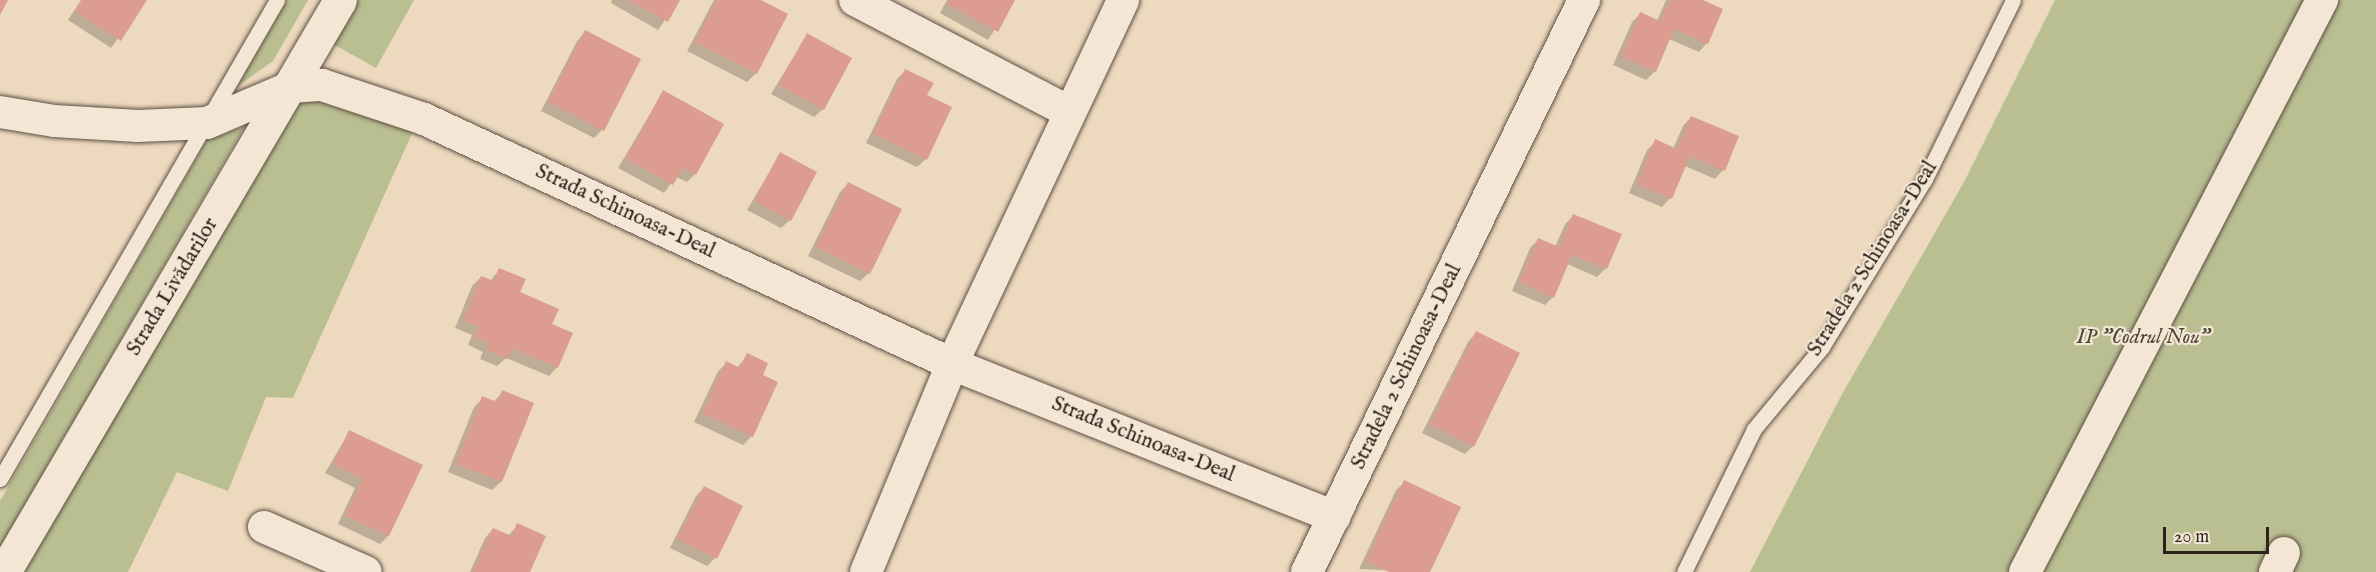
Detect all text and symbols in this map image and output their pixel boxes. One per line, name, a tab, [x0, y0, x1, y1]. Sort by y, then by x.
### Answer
street label: Stradela 2 Schinoasa-Deal	[1803, 157, 1943, 361]
street label: Strada Schinoasa-Deal	[531, 159, 719, 265]
street label: Strada Livădarilor	[122, 213, 224, 361]
street label: Stradela 2 Schinoasa-Deal	[1346, 260, 1468, 474]
park label: IP "Codrul Nou"	[2076, 325, 2210, 351]
street label: Strada Schinoasa-Deal	[1048, 392, 1238, 488]
scale bar	[2166, 515, 2272, 553]
text: 20 m	[2174, 526, 2209, 549]

